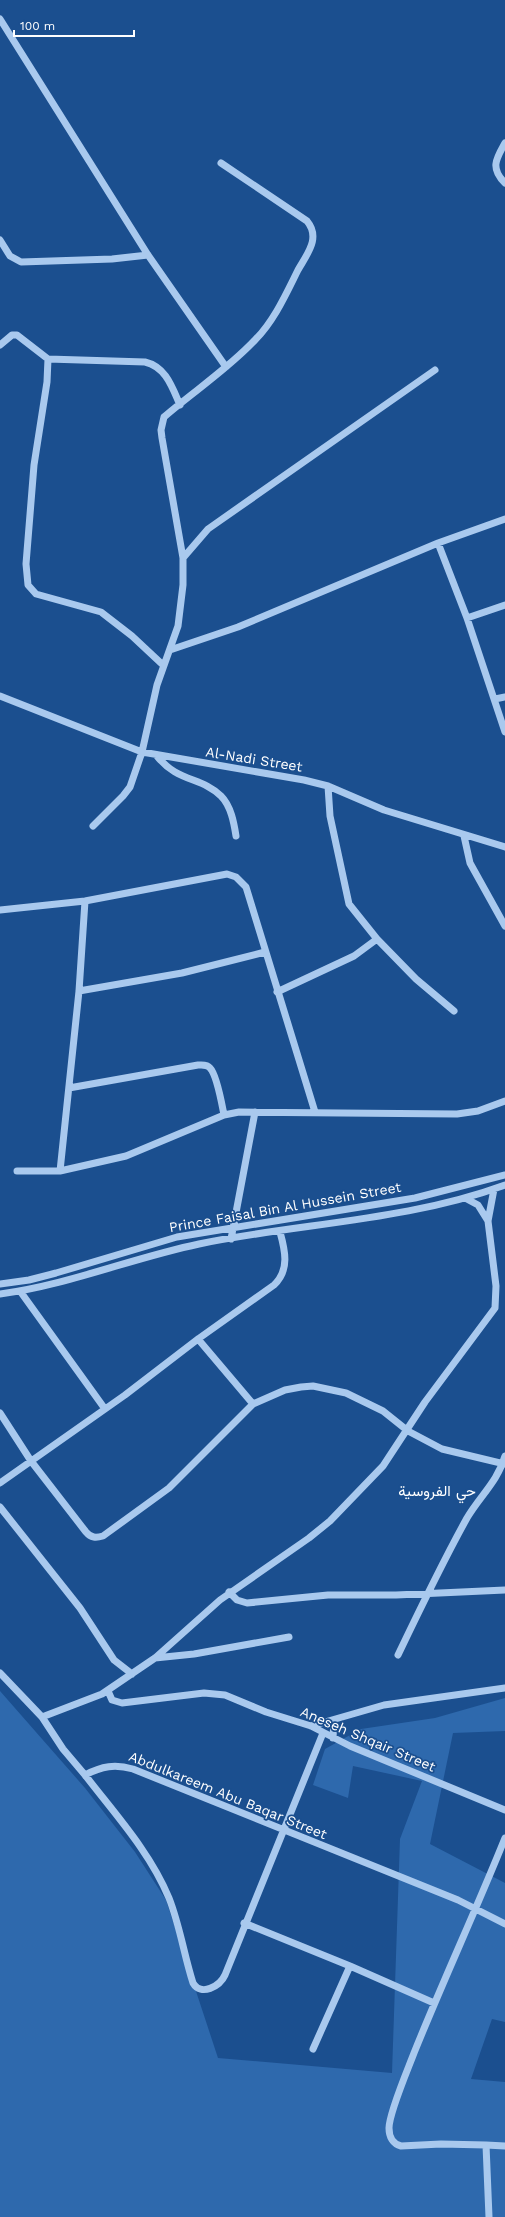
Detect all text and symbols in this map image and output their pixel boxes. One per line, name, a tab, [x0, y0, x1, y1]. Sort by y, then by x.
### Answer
scale bar	[14, 12, 134, 38]
text: 100 m	[20, 19, 55, 33]
street label: Al-Nadi Street	[205, 743, 304, 775]
street label: Prince Faisal Bin Al Hussein Street	[168, 1179, 402, 1235]
district label: حي الفروسية	[398, 1482, 476, 1504]
street label: Aneseh Shqair Street	[298, 1703, 438, 1775]
street label: Abdulkareem Abu Baqar Street	[127, 1748, 329, 1842]

